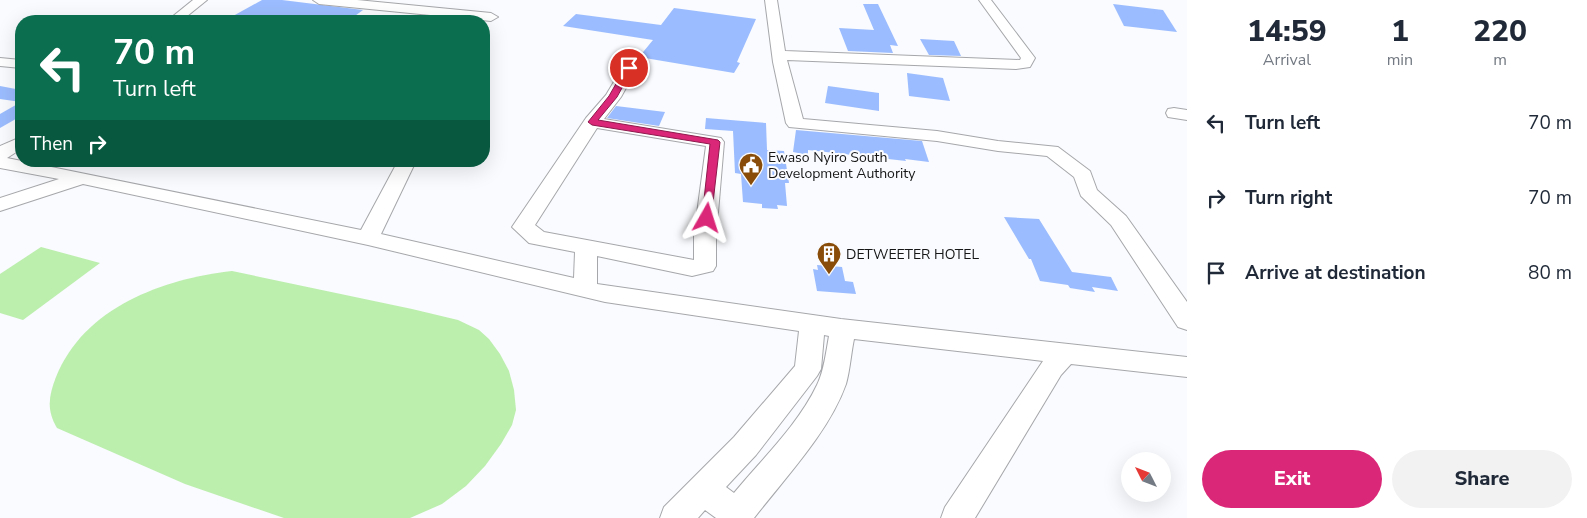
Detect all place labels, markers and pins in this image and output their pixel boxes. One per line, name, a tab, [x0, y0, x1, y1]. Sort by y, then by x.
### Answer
pin	[608, 47, 650, 89]
place label: Ewaso Nyiro South Development Authority	[768, 148, 916, 183]
public building icon: Ewaso Nyiro South Development Authority	[738, 152, 764, 186]
building icon: DETWEETER HOTEL	[816, 241, 842, 275]
place label: DETWEETER HOTEL	[846, 245, 979, 264]

